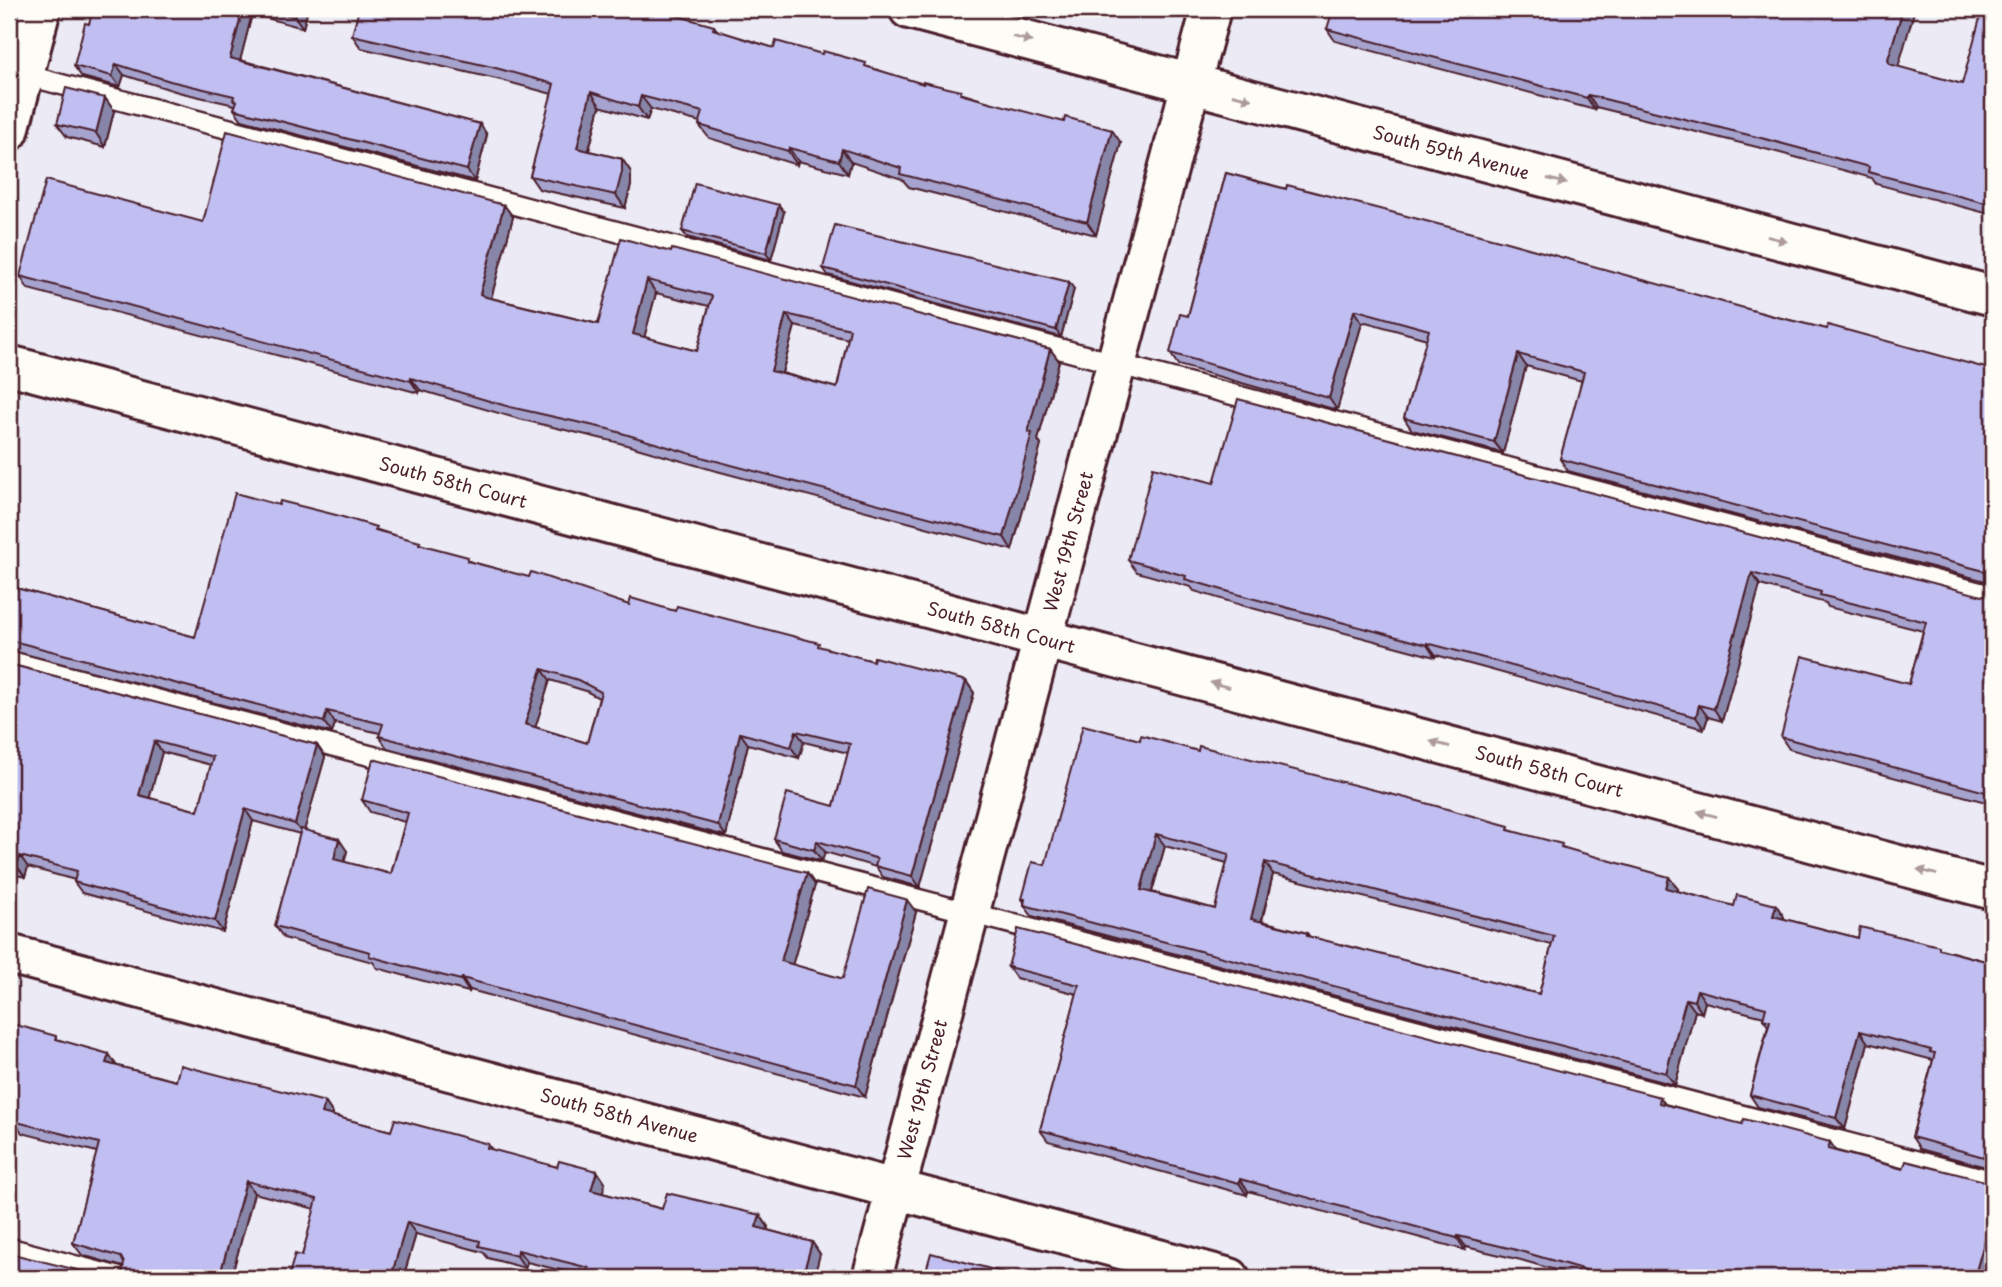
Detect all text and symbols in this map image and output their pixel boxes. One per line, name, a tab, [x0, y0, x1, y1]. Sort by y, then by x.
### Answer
one-way arrow	[1012, 34, 1034, 45]
one-way arrow	[1231, 92, 1253, 103]
street label: South 59th Avenue	[1370, 118, 1533, 185]
one-way arrow	[1547, 176, 1568, 186]
one-way arrow	[1766, 234, 1788, 245]
street label: South 58th Court	[377, 449, 530, 514]
street label: West 19th Street	[1036, 468, 1099, 615]
street label: South 58th Court	[925, 594, 1078, 659]
one-way arrow	[1209, 680, 1230, 690]
one-way arrow	[1429, 738, 1450, 748]
street label: South 58th Court	[1473, 738, 1626, 803]
one-way arrow	[1696, 808, 1718, 819]
one-way arrow	[1916, 866, 1938, 877]
street label: West 19th Street	[890, 1016, 953, 1163]
street label: South 58th Avenue	[537, 1080, 702, 1149]

